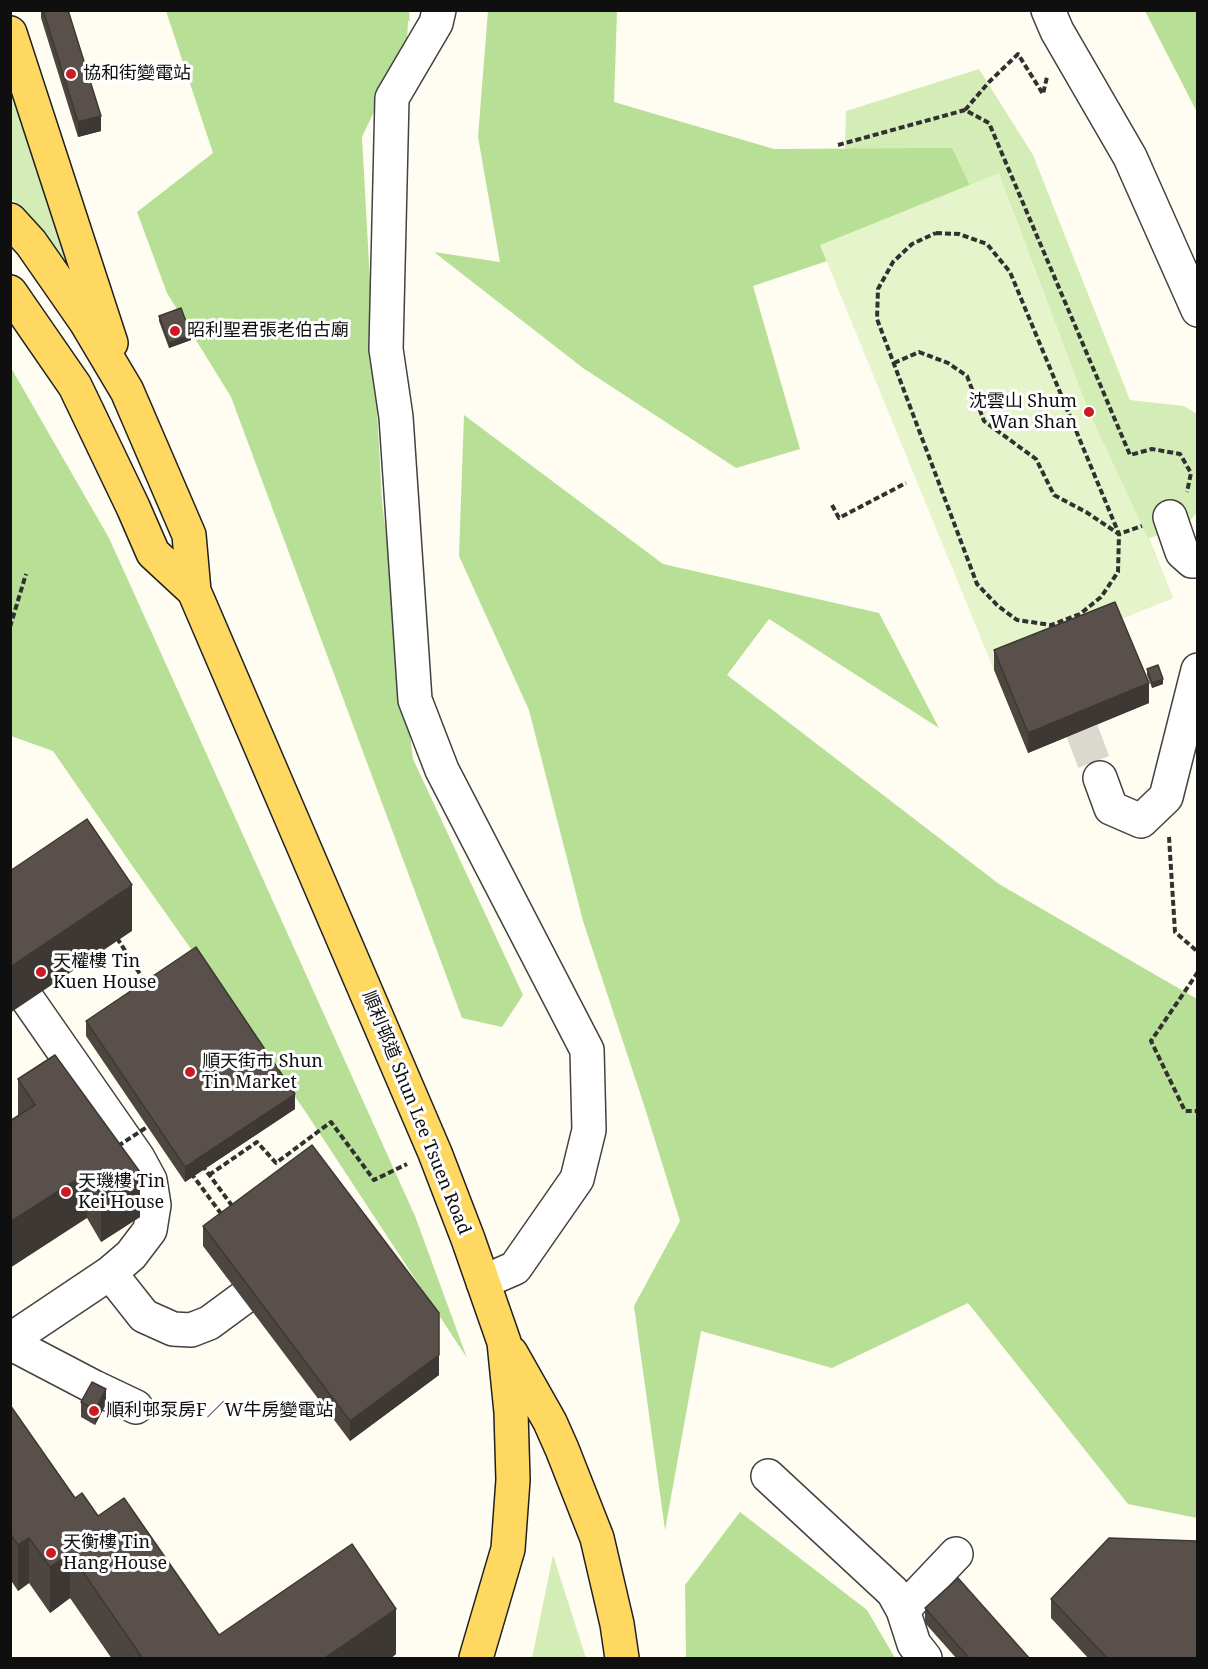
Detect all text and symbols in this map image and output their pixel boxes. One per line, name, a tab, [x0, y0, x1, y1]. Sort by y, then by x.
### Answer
place label: 協和街變電站	[83, 63, 191, 85]
marker: 協和街變電站	[64, 67, 78, 81]
place label: 昭利聖君張老伯古廟	[187, 320, 349, 342]
marker: 昭利聖君張老伯古廟	[168, 324, 182, 338]
place label: 沈雲山 Shum Wan Shan	[969, 391, 1077, 434]
marker: 沈雲山 Shum Wan Shan	[1082, 405, 1096, 419]
place label: 天權樓 Tin Kuen House	[53, 951, 156, 994]
marker: 天權樓 Tin Kuen House	[34, 965, 48, 979]
street label: 順利邨道 Shun Lee Tsuen Road	[357, 988, 475, 1238]
place label: 順天街市 Shun Tin Market	[202, 1051, 323, 1094]
marker: 順天街市 Shun Tin Market	[183, 1065, 197, 1079]
place label: 天璣樓 Tin Kei House	[78, 1171, 165, 1214]
marker: 天璣樓 Tin Kei House	[59, 1185, 73, 1199]
place label: 順利邨泵房F／W牛房變電站	[106, 1400, 333, 1422]
marker: 順利邨泵房F／W牛房變電站	[87, 1404, 101, 1418]
place label: 天衡樓 Tin Hang House	[63, 1532, 167, 1574]
marker: 天衡樓 Tin Hang House	[44, 1546, 58, 1560]

